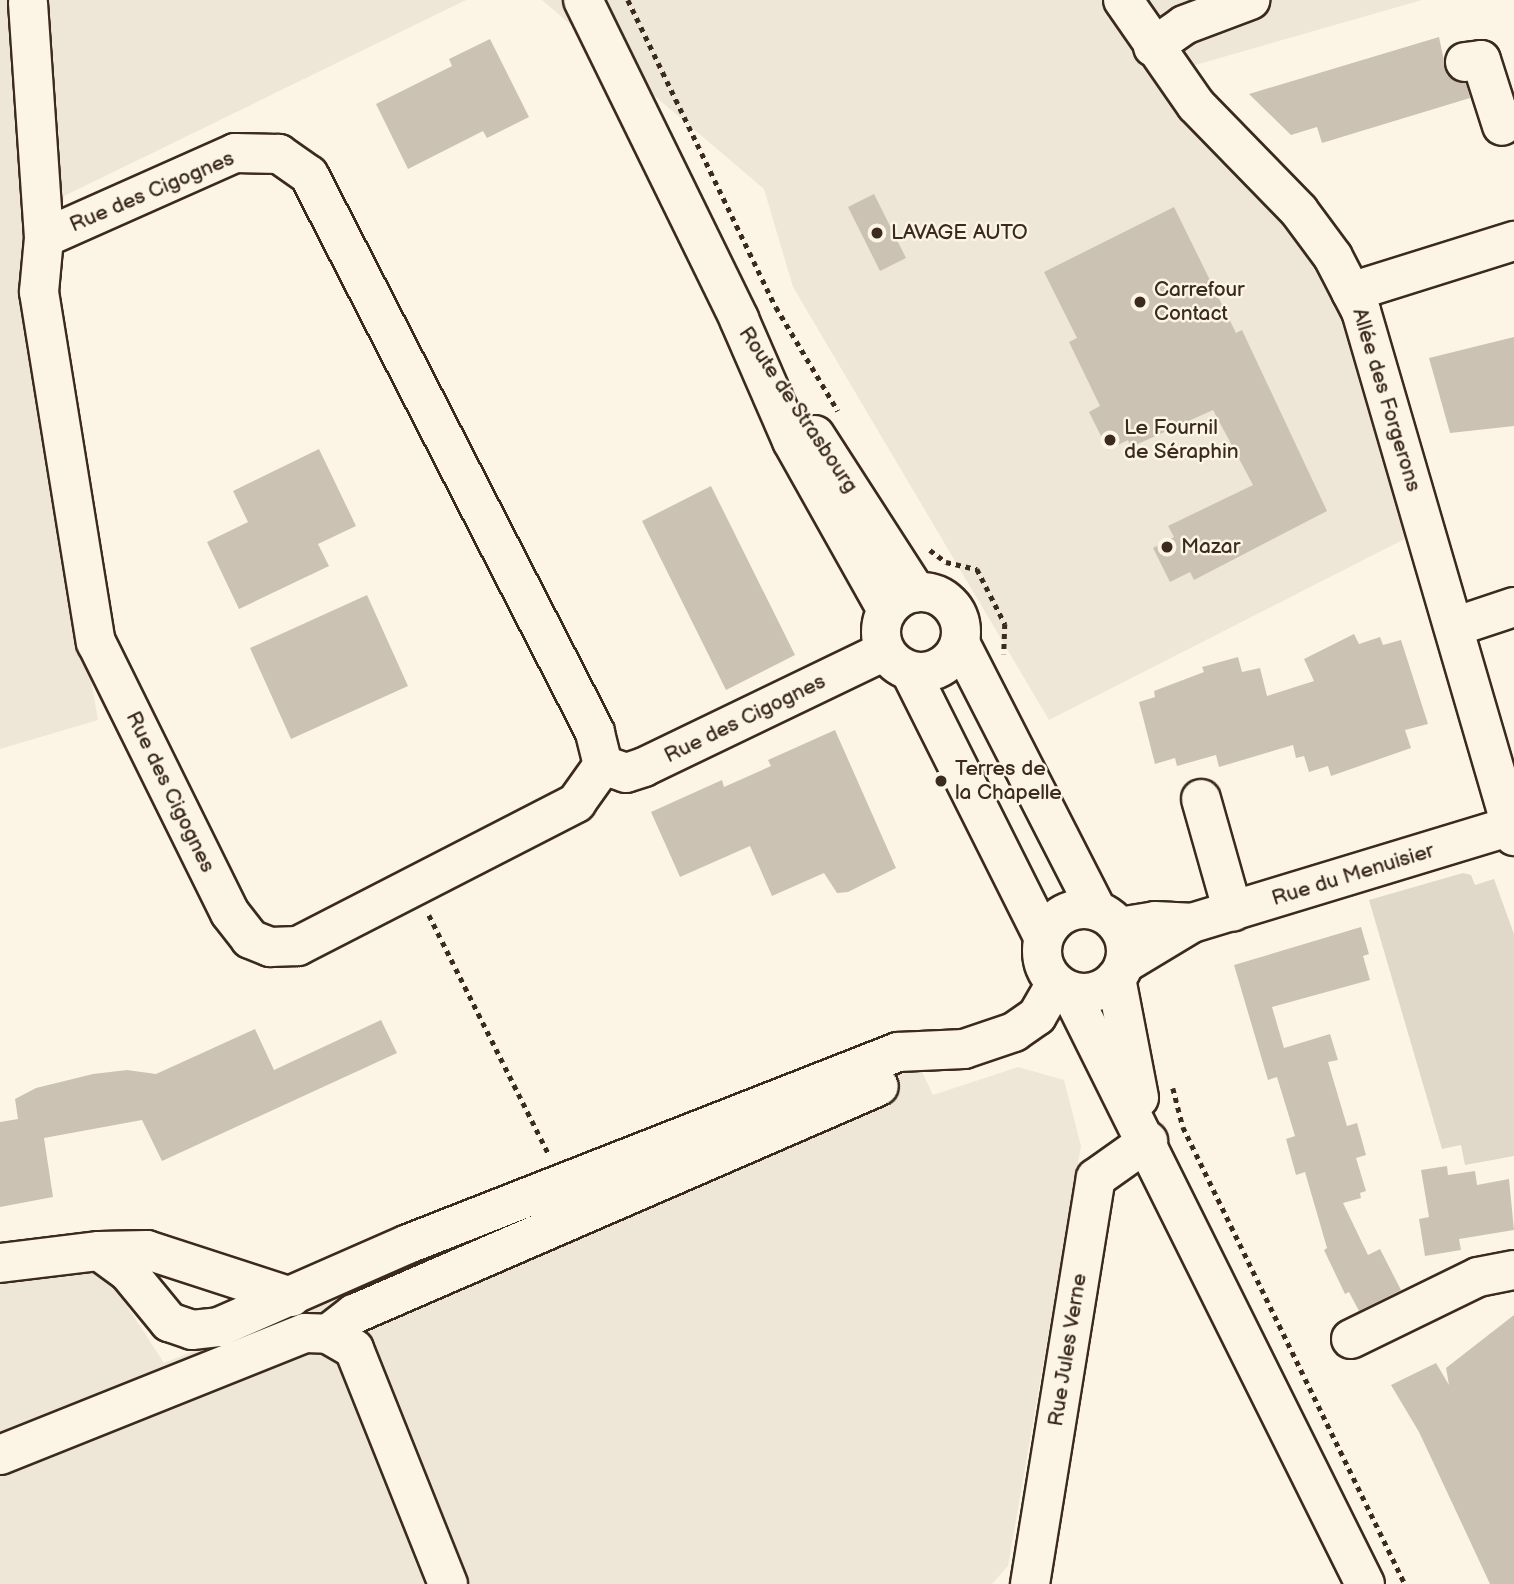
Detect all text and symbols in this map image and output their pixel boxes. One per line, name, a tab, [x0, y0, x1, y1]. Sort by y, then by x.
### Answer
street label: Rue des Cigognes	[66, 146, 238, 238]
place label: LAVAGE AUTO	[891, 220, 1028, 246]
marker: LAVAGE AUTO	[869, 225, 885, 241]
place label: Carrefour Contact	[1154, 277, 1245, 327]
marker: Carrefour Contact	[1132, 294, 1148, 310]
street label: Allée des Forgerons	[1346, 305, 1426, 495]
street label: Route de Strasbourg	[733, 322, 863, 498]
place label: Le Fournil de Séraphin	[1124, 415, 1239, 465]
marker: Le Fournil de Séraphin	[1102, 432, 1118, 448]
place label: Mazar	[1181, 534, 1240, 560]
marker: Mazar	[1159, 539, 1175, 555]
street label: Rue des Cigognes	[660, 669, 830, 769]
street label: Rue des Cigognes	[120, 707, 220, 877]
place label: Terres de la Chapelle	[955, 756, 1062, 806]
marker: Terres de la Chapelle	[933, 773, 949, 789]
street label: Rue du Menuisier	[1269, 838, 1437, 912]
street label: Rue Jules Verne	[1043, 1271, 1093, 1429]

